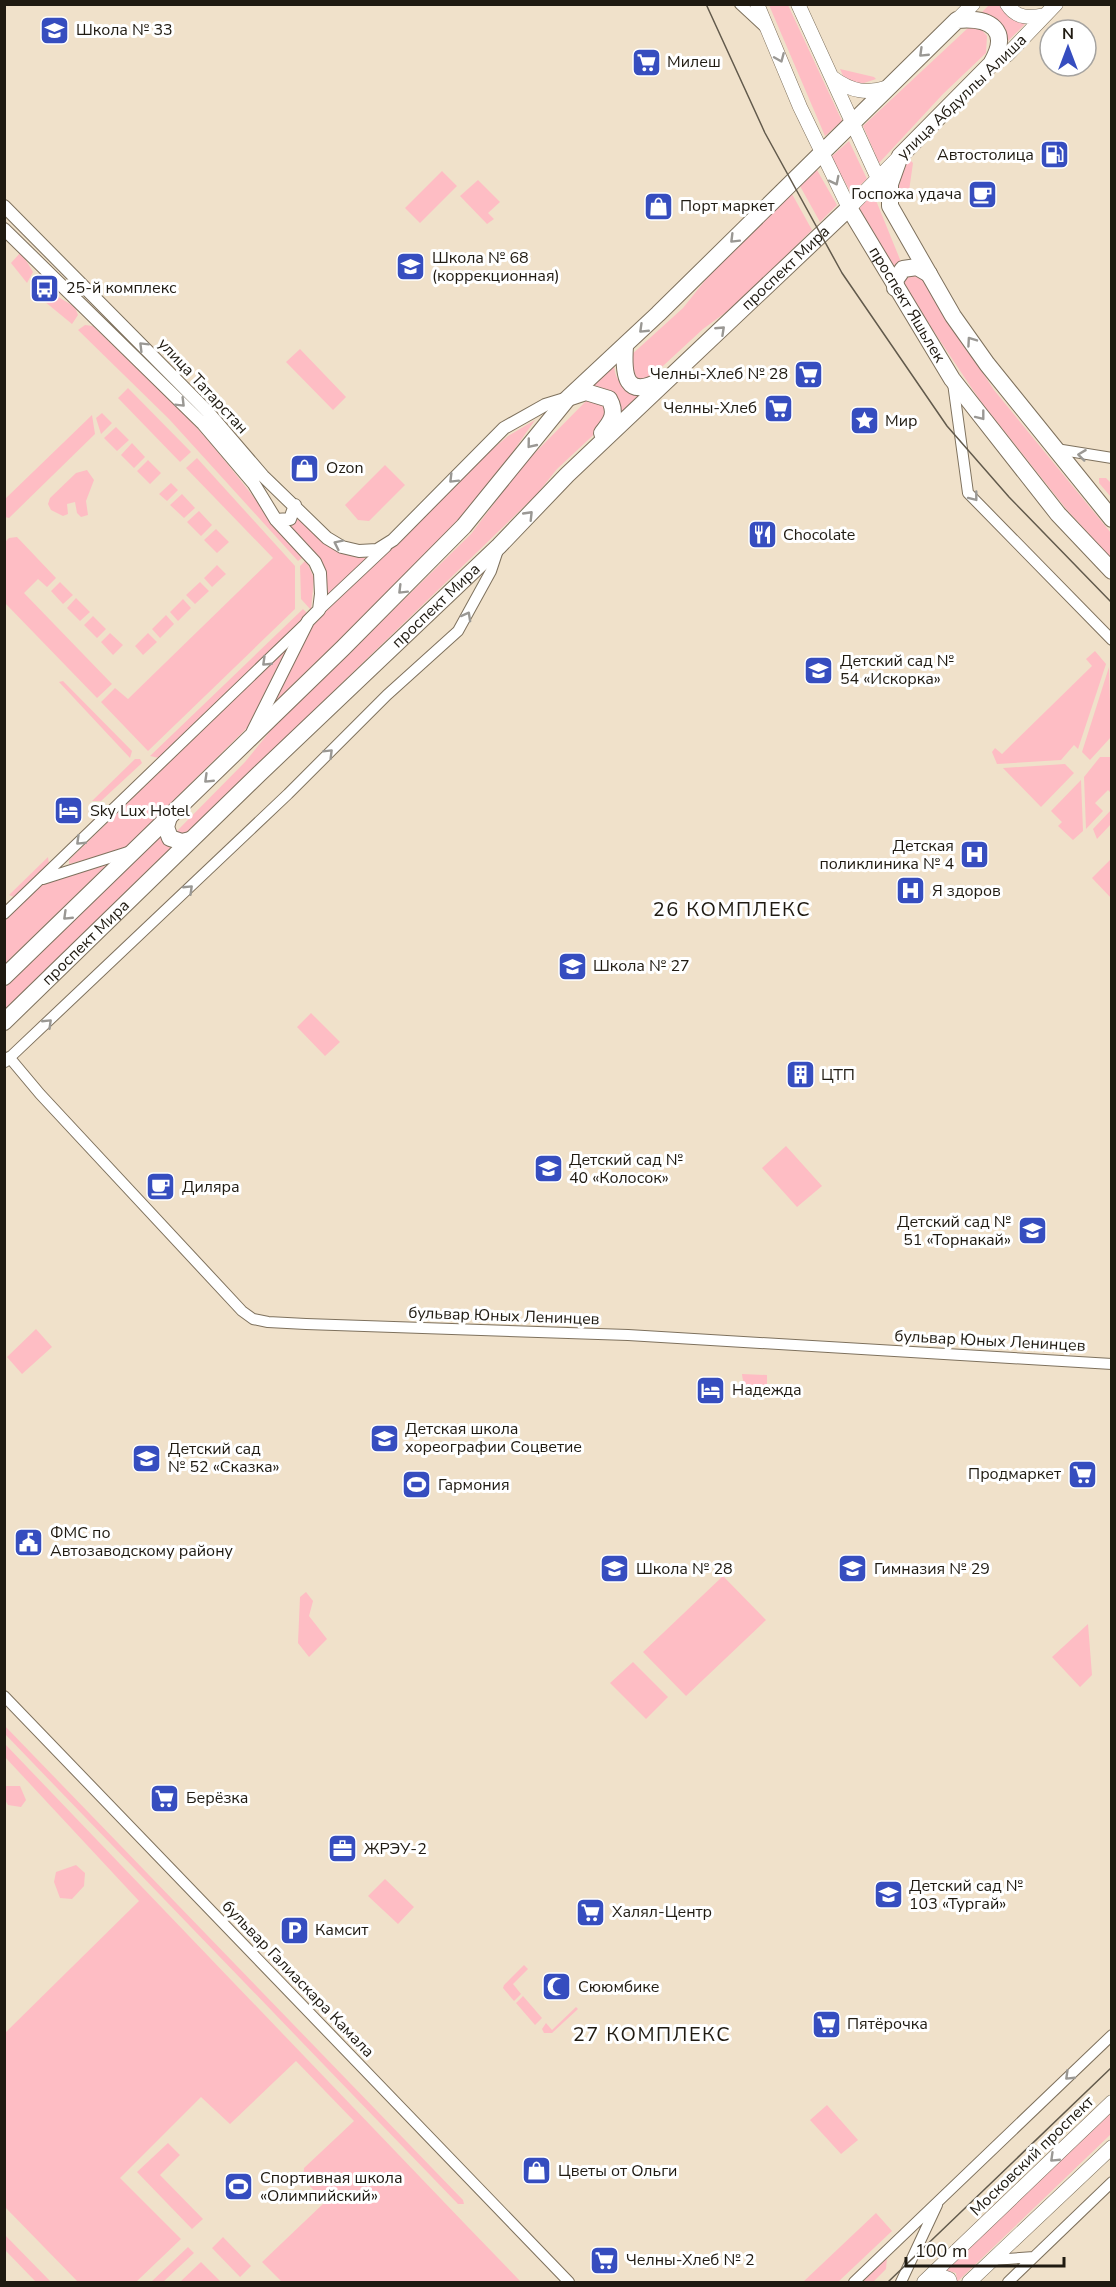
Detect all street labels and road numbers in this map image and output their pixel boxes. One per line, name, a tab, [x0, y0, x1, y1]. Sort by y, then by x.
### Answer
street label: улица Абдуллы Алиша	[892, 29, 1032, 165]
street label: проспект Мира	[736, 221, 835, 315]
street label: проспект Яшьлек	[864, 242, 951, 367]
street label: улица Татарстан	[153, 333, 253, 439]
street label: проспект Мира	[387, 558, 485, 653]
street label: проспект Мира	[37, 895, 134, 990]
street label: бульвар Юных Ленинцев	[408, 1302, 600, 1330]
street label: бульвар Юных Ленинцев	[894, 1325, 1086, 1357]
street label: бульвар Галиаскара Камала	[217, 1896, 379, 2062]
street label: Московский проспект	[965, 2090, 1099, 2221]

